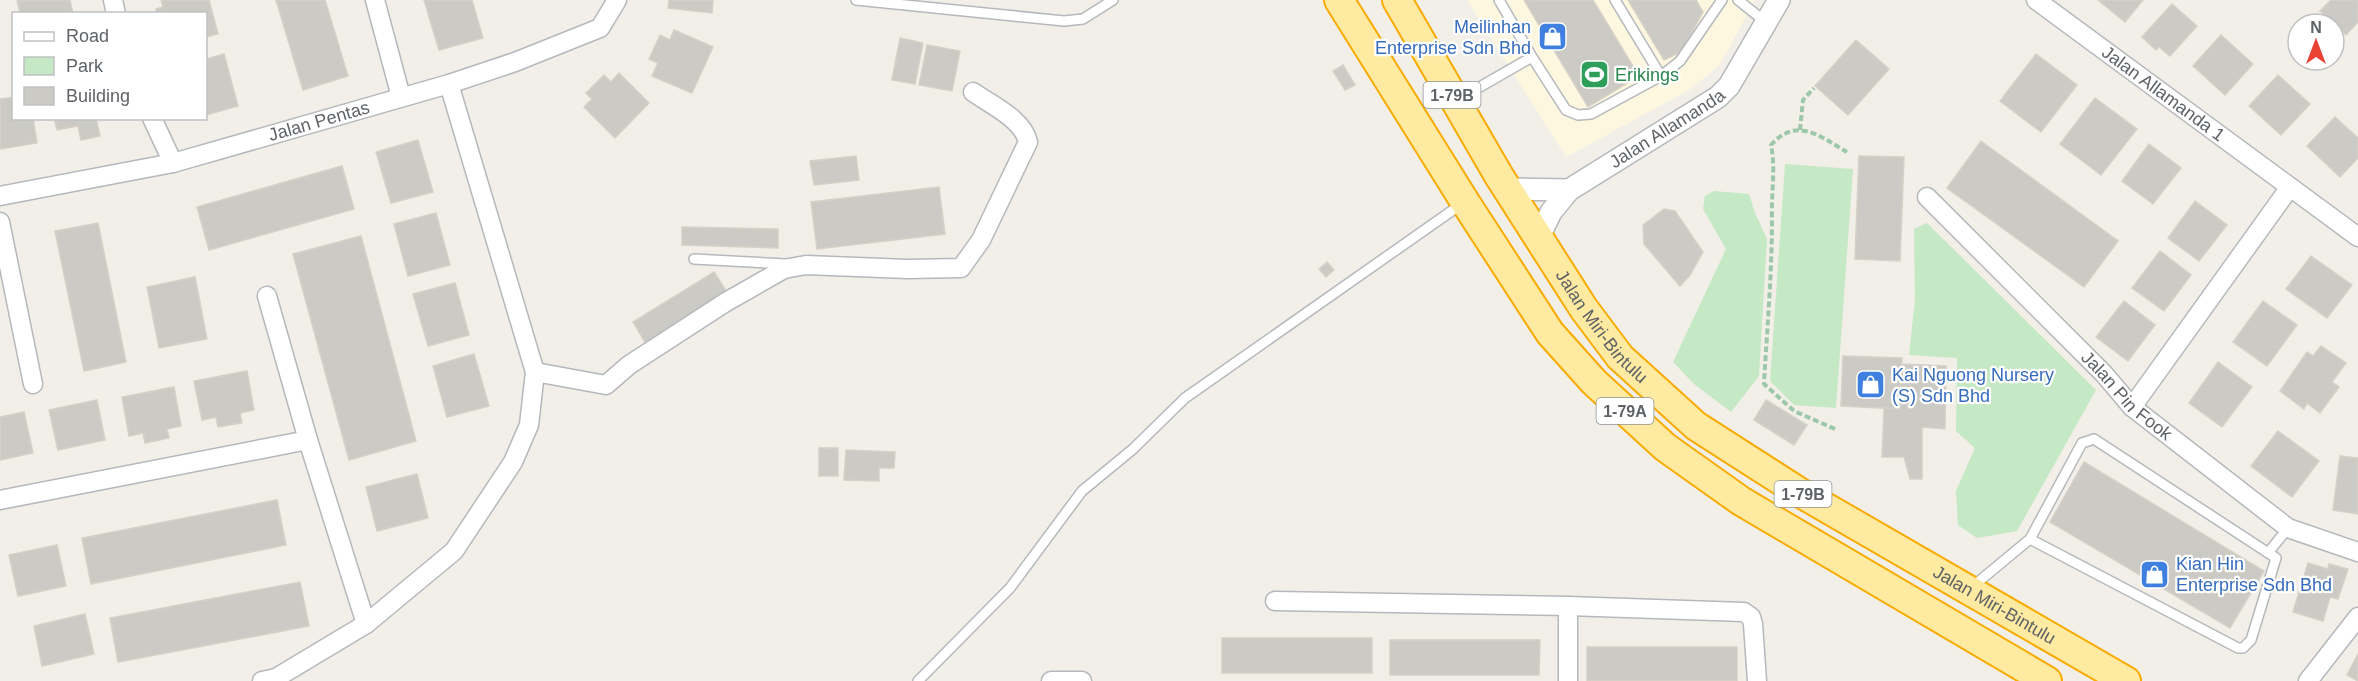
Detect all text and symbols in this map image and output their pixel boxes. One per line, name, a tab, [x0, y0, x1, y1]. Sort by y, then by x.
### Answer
legend	[12, 12, 207, 120]
north arrow	[2286, 12, 2346, 72]
place label: Meilinhan Enterprise Sdn Bhd	[1375, 17, 1531, 58]
text: N	[2310, 19, 2322, 36]
shop icon: Meilinhan Enterprise Sdn Bhd	[1536, 21, 1568, 53]
text: Road	[66, 26, 109, 46]
street label: Jalan Allamanda 1	[2098, 42, 2228, 145]
text: Park	[66, 56, 104, 76]
sports icon: Erikings	[1578, 59, 1610, 91]
place label: Erikings	[1615, 65, 1679, 85]
road number: 1-79B	[1424, 82, 1480, 108]
street label: Jalan Allamanda	[1606, 85, 1730, 172]
text: Building	[66, 86, 130, 106]
street label: Jalan Pentas	[266, 97, 372, 145]
street label: Jalan Miri-Bintulu	[1552, 266, 1652, 387]
street label: Jalan Pin Fook	[2077, 347, 2177, 445]
place label: Kai Nguong Nursery (S) Sdn Bhd	[1892, 365, 2054, 406]
shop icon: Kai Nguong Nursery (S) Sdn Bhd	[1855, 369, 1887, 401]
road number: 1-79A	[1596, 398, 1654, 424]
road number: 1-79B	[1774, 481, 1832, 507]
place label: Kian Hin Enterprise Sdn Bhd	[2176, 554, 2332, 595]
shop icon: Kian Hin Enterprise Sdn Bhd	[2139, 558, 2171, 590]
street label: Jalan Miri-Bintulu	[1930, 562, 2059, 648]

